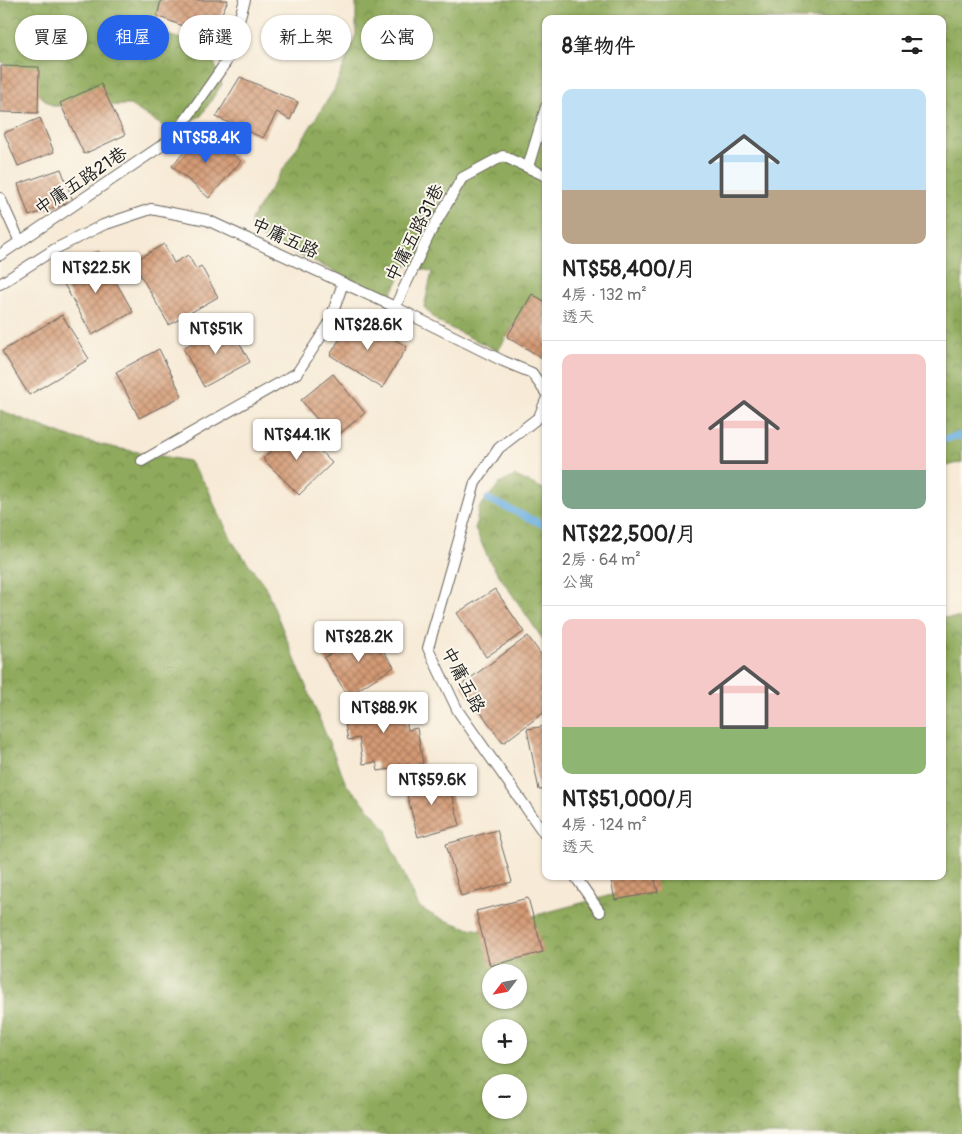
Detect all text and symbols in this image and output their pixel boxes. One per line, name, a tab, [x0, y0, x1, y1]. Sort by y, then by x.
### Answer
chip: 買屋	[15, 15, 87, 60]
chip: 租屋	[97, 15, 169, 60]
chip: 篩選	[179, 15, 251, 60]
chip: 新上架	[261, 15, 351, 60]
chip: 公寓	[361, 15, 433, 60]
icon: filters	[898, 31, 926, 59]
text: 8筆物件	[562, 33, 636, 60]
pin: NT$58.4K	[154, 121, 258, 164]
icon: home	[699, 121, 789, 211]
text: NT$58.4K	[172, 128, 240, 148]
street label: 中庸五路21巷	[30, 142, 132, 220]
street label: 中庸五路31巷	[380, 180, 450, 286]
street label: 中庸五路	[248, 212, 322, 264]
pin: NT$22.5K	[44, 252, 148, 294]
text: NT$58,400/月	[562, 256, 696, 283]
text: NT$22.5K	[62, 258, 130, 278]
text: 4房 · 132 m²	[562, 285, 647, 305]
text: 透天	[562, 307, 594, 327]
pin: NT$28.6K	[316, 308, 420, 351]
pin: NT$51K	[175, 312, 257, 355]
text: NT$28.6K	[334, 315, 402, 335]
text: NT$51K	[190, 319, 242, 339]
icon: home	[699, 387, 789, 477]
pin: NT$44.1K	[245, 418, 349, 461]
text: NT$44.1K	[264, 425, 330, 445]
text: NT$22,500/月	[562, 521, 697, 548]
text: 2房 · 64 m²	[562, 550, 641, 570]
text: 公寓	[562, 572, 594, 592]
pin: NT$28.2K	[307, 620, 411, 663]
text: NT$28.2K	[325, 627, 393, 647]
street label: 中庸五路	[436, 643, 490, 717]
icon: home	[699, 652, 789, 742]
pin: NT$88.9K	[332, 692, 436, 734]
text: NT$88.9K	[351, 698, 417, 718]
pin: NT$59.6K	[380, 764, 484, 806]
text: NT$59.6K	[398, 770, 466, 790]
text: NT$51,000/月	[562, 786, 696, 813]
text: 4房 · 124 m²	[562, 815, 647, 835]
text: 透天	[562, 837, 594, 857]
north arrow	[482, 964, 528, 1009]
map controls	[482, 964, 527, 1119]
button: +	[482, 1019, 527, 1064]
button: −	[482, 1074, 527, 1119]

